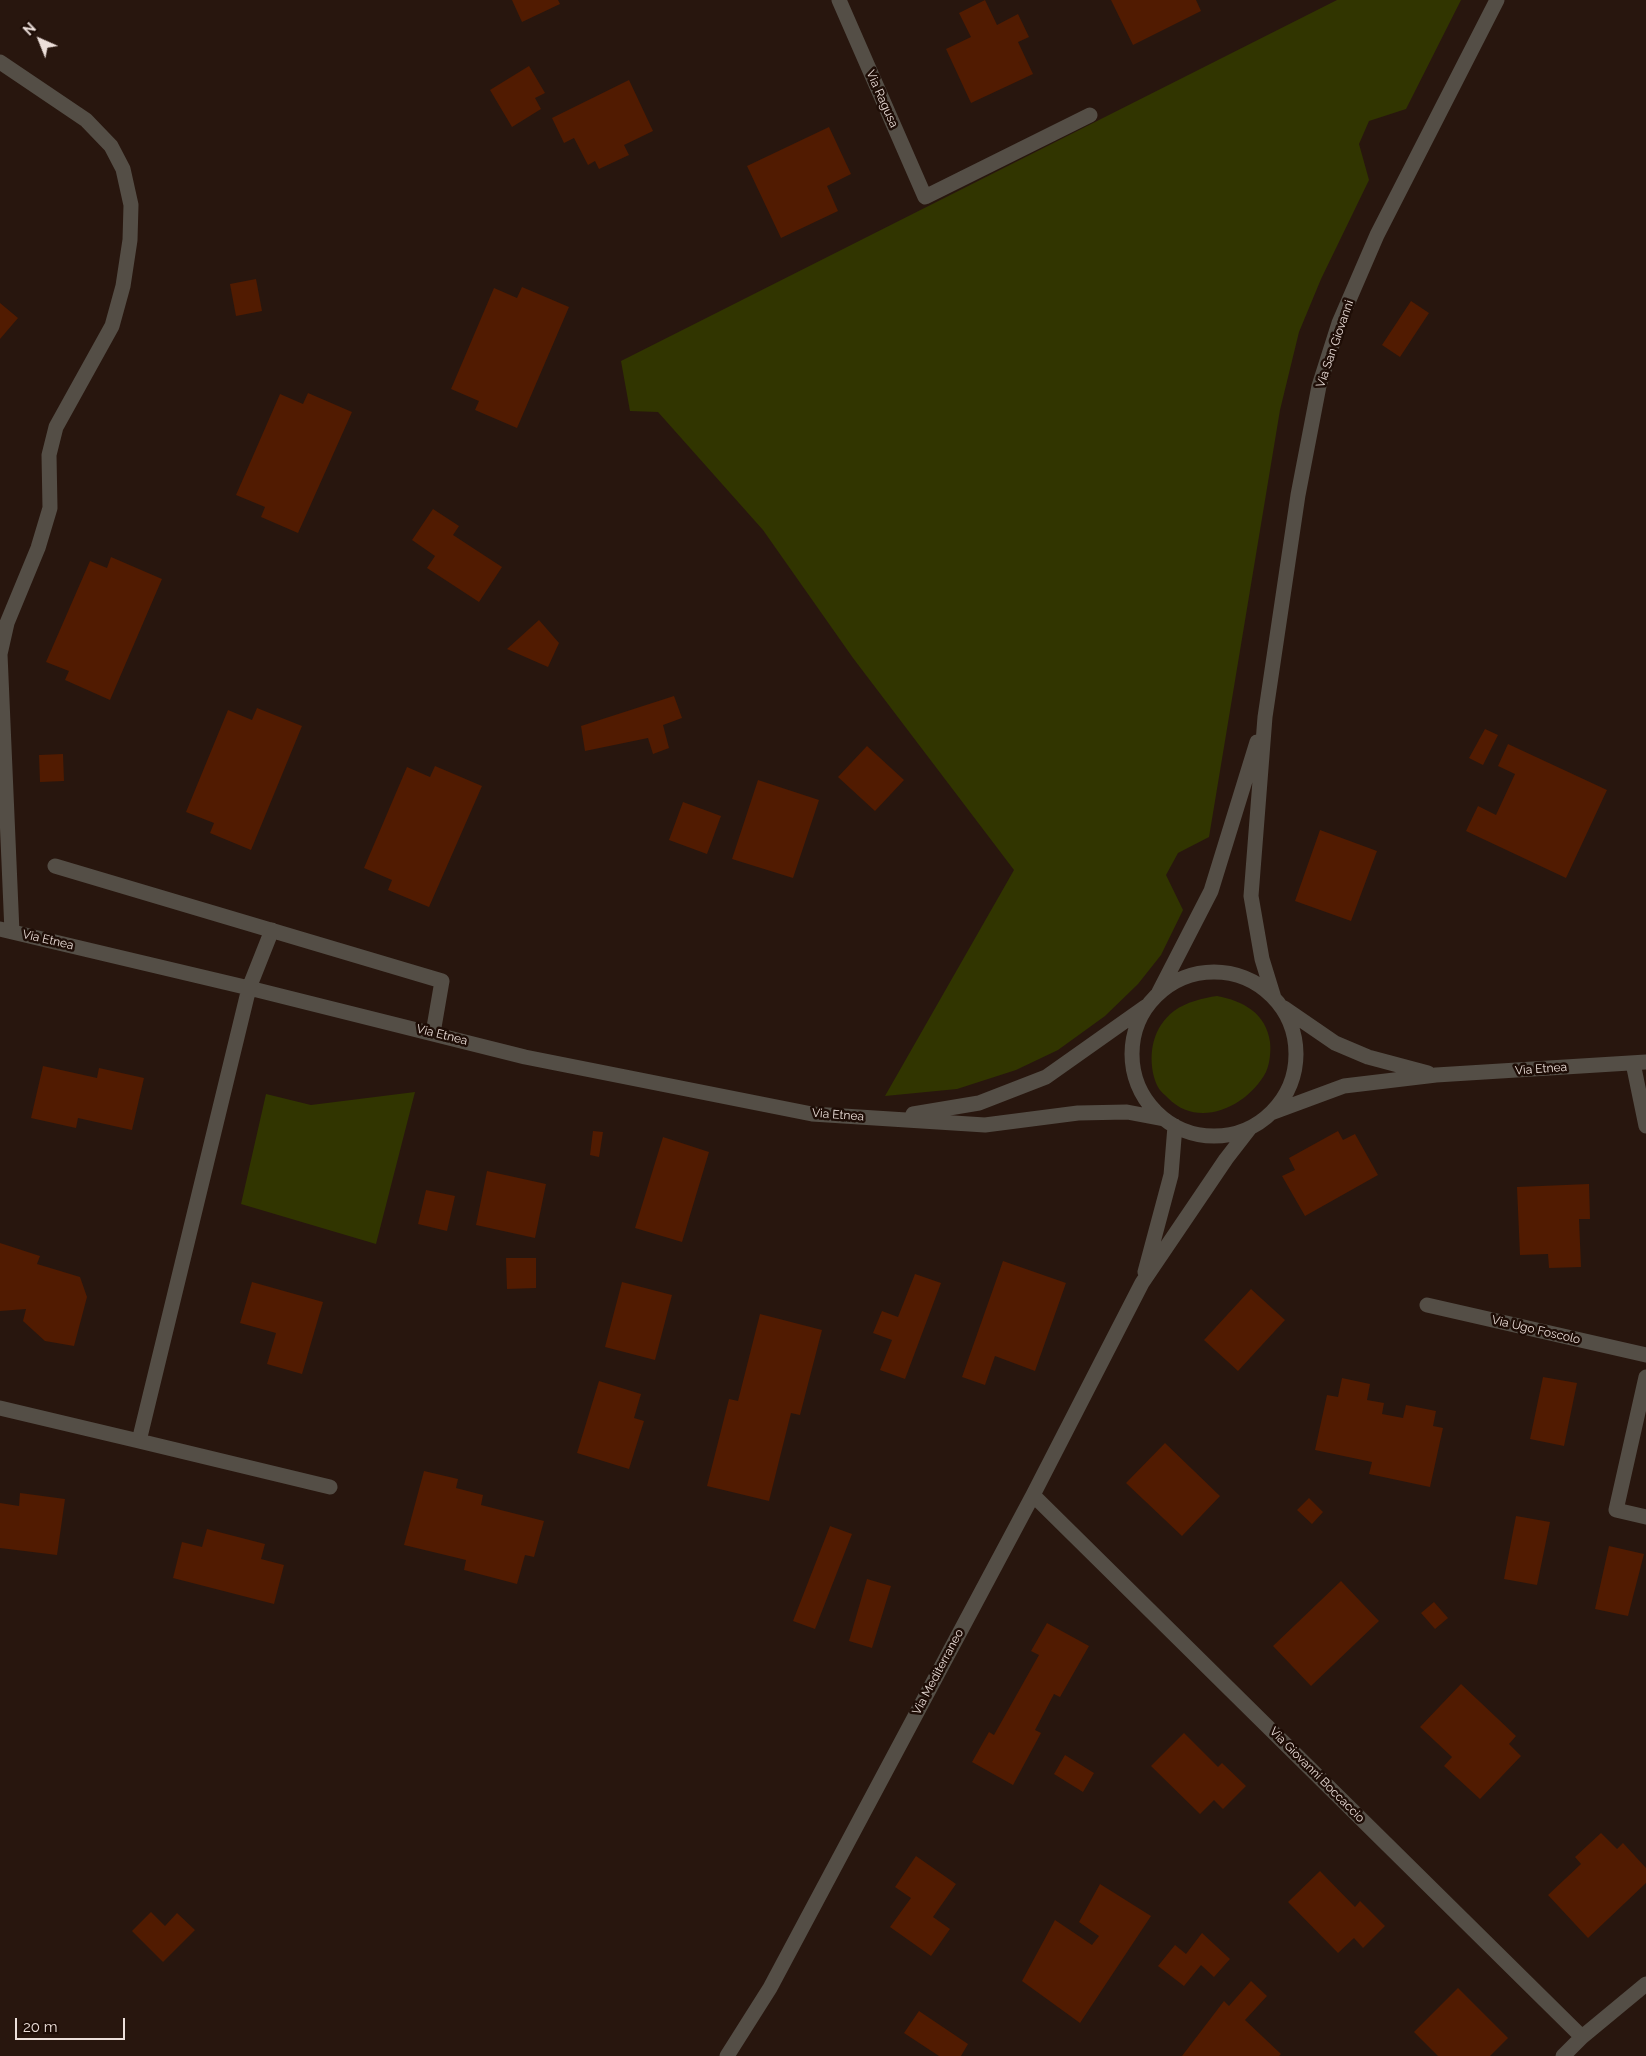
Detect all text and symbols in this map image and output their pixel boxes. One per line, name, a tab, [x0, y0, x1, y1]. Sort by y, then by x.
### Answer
north arrow	[15, 15, 65, 65]
text: N	[20, 20, 39, 39]
street label: Via Ragusa	[863, 68, 901, 130]
street label: Via San Giovanni	[1313, 298, 1357, 390]
street label: Via Etnea	[21, 927, 75, 953]
street label: Via Etnea	[415, 1022, 469, 1048]
street label: Via Etnea	[1514, 1060, 1568, 1078]
street label: Via Etnea	[811, 1106, 865, 1124]
street label: Via Ugo Foscolo	[1490, 1313, 1582, 1347]
street label: Via Mediterraneo	[909, 1627, 967, 1717]
street label: Via Giovanni Boccaccio	[1266, 1724, 1368, 1826]
scale bar	[18, 2008, 128, 2040]
text: 20 m	[23, 2018, 58, 2036]

